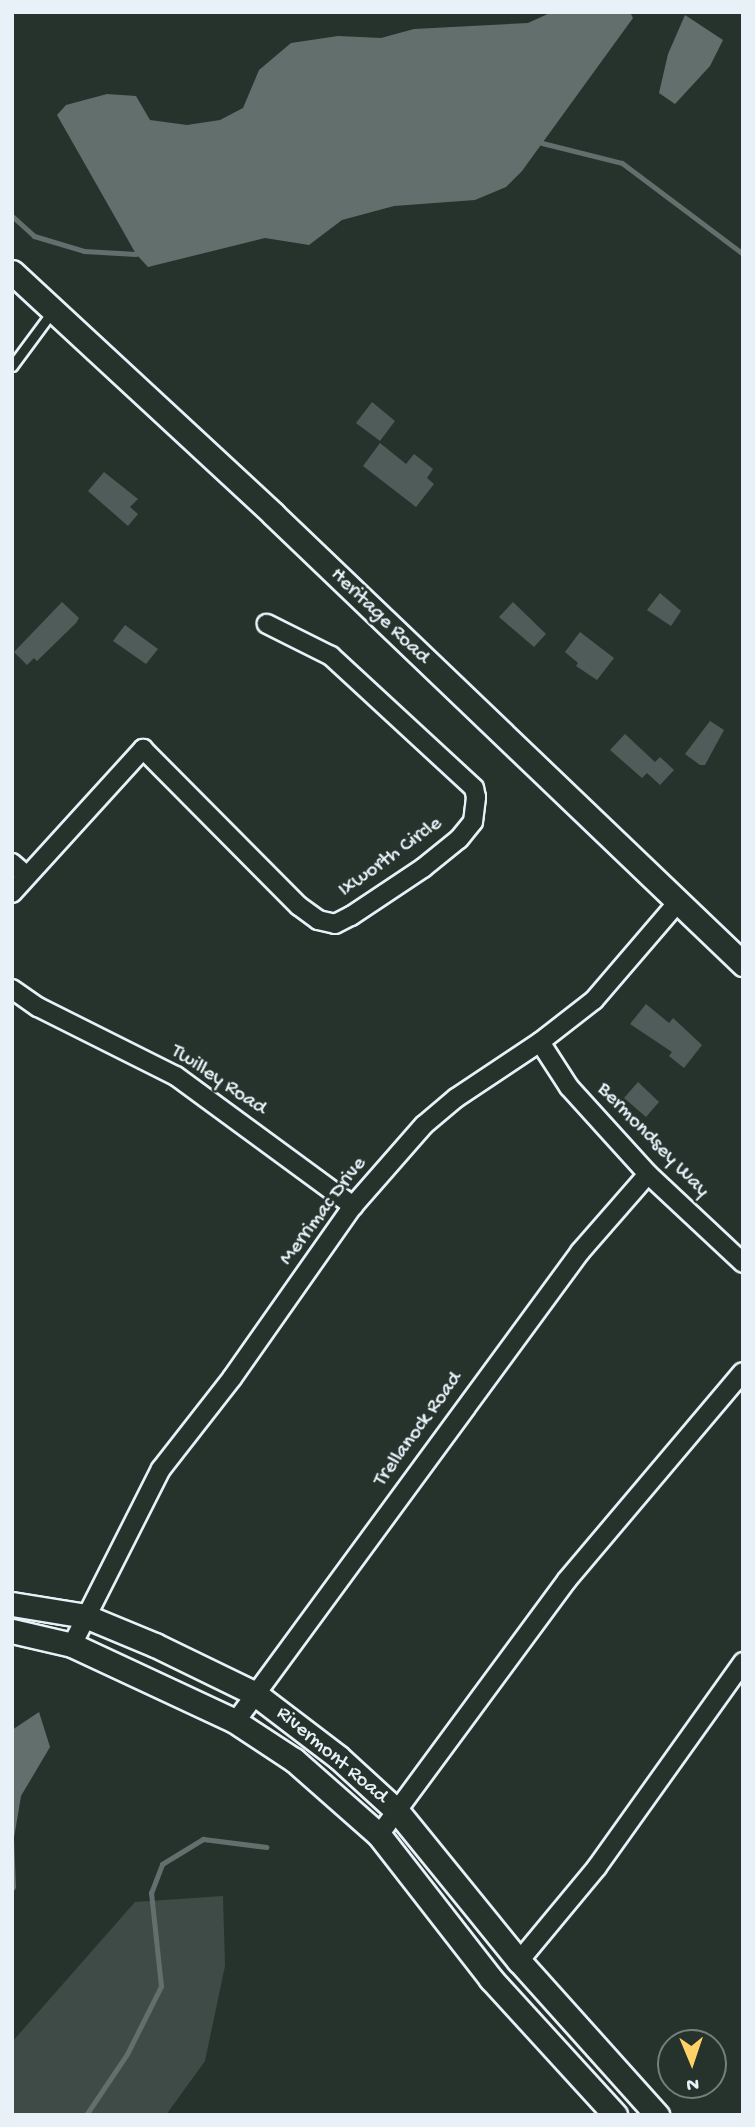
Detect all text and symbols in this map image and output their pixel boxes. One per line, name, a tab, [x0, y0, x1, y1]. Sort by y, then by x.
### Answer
street label: Heritage Road	[324, 563, 434, 671]
street label: Ixworth Circle	[334, 812, 448, 904]
street label: Twilley Road	[165, 1040, 271, 1122]
street label: Bermondsey Way	[591, 1078, 713, 1204]
street label: Merrimac Drive	[275, 1153, 373, 1271]
street label: Trellanock Road	[369, 1368, 469, 1492]
street label: Rivermont Road	[270, 1702, 392, 1810]
north arrow	[657, 2029, 727, 2099]
text: N	[686, 2072, 699, 2095]

